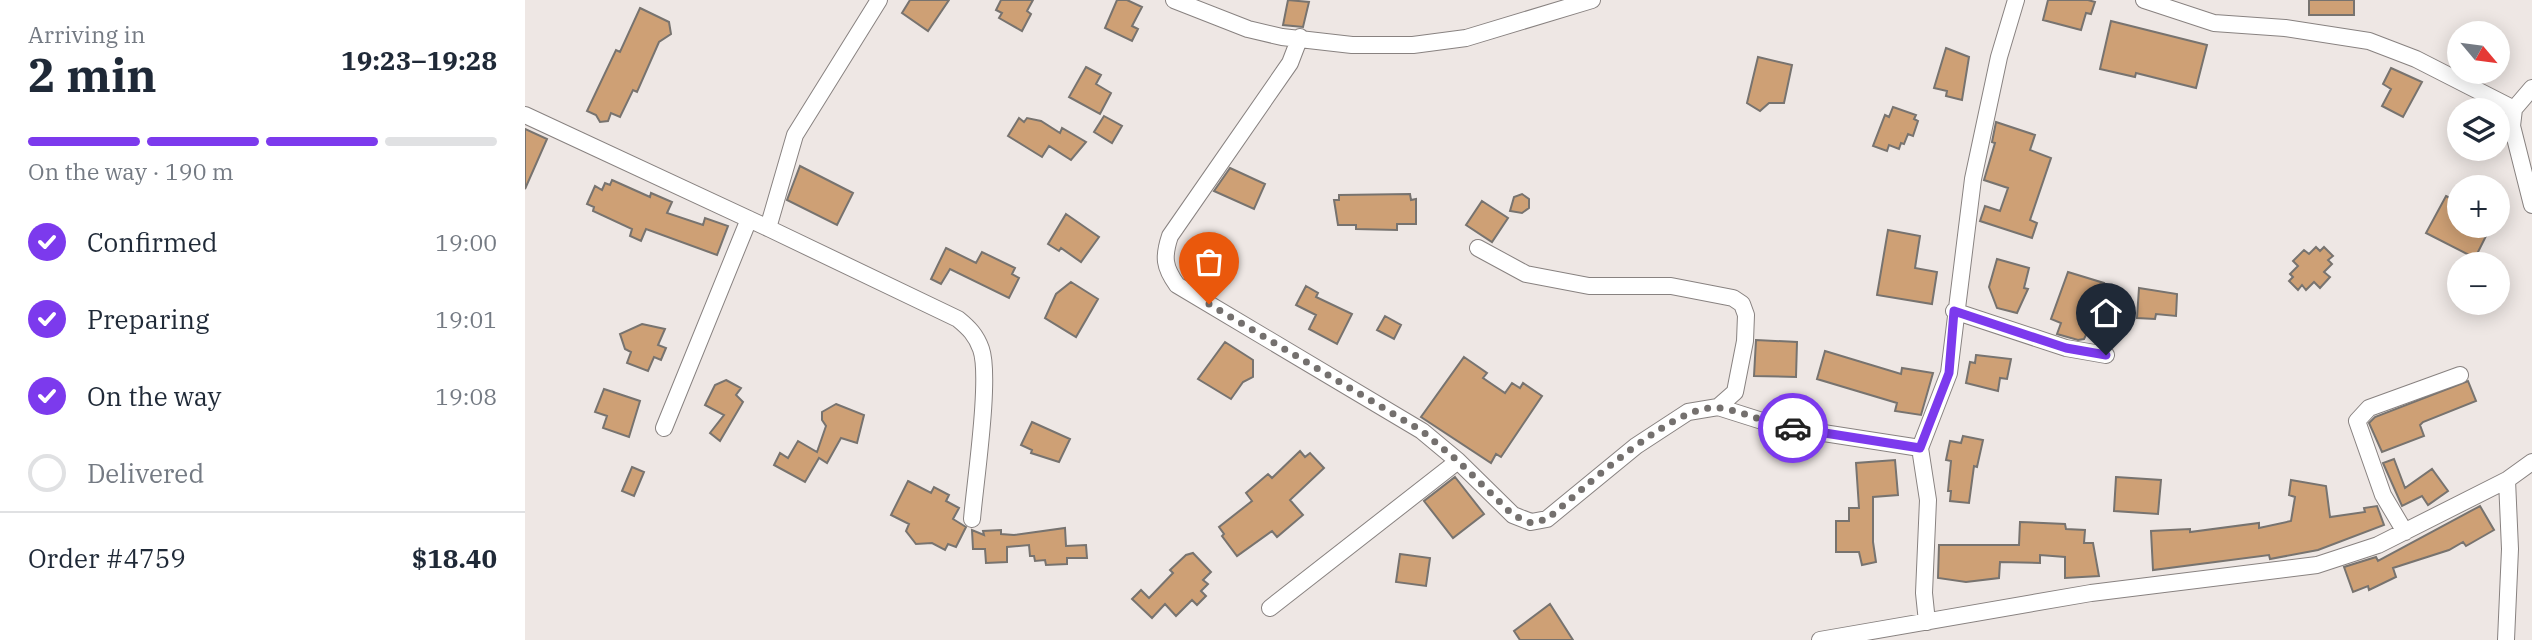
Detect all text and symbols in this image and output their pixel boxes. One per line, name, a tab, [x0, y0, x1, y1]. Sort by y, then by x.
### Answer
text: Arriving in	[28, 19, 145, 49]
north arrow	[2447, 21, 2509, 84]
map controls	[2447, 21, 2510, 315]
text: 19:23–19:28	[341, 43, 497, 77]
text: 2 min	[28, 45, 157, 105]
button: layers	[2447, 98, 2510, 161]
text: On the way · 190 m	[28, 156, 234, 186]
button: +	[2447, 175, 2510, 238]
icon: check	[28, 223, 66, 261]
text: Confirmed	[87, 225, 218, 259]
text: 19:00	[435, 227, 497, 257]
pin	[1179, 232, 1239, 304]
icon: bag	[1190, 243, 1228, 281]
button: −	[2447, 252, 2510, 315]
pin	[2076, 283, 2136, 355]
icon: home	[2087, 294, 2125, 332]
icon: check	[28, 300, 66, 338]
text: Preparing	[87, 302, 209, 336]
text: 19:01	[435, 304, 497, 334]
icon: check	[28, 377, 66, 415]
text: On the way	[87, 379, 221, 413]
text: 19:08	[435, 381, 497, 411]
courier	[1758, 393, 1828, 463]
icon: car	[1774, 409, 1812, 447]
text: Delivered	[87, 456, 204, 490]
text: Order #4759	[28, 541, 186, 575]
text: $18.40	[412, 541, 497, 575]

